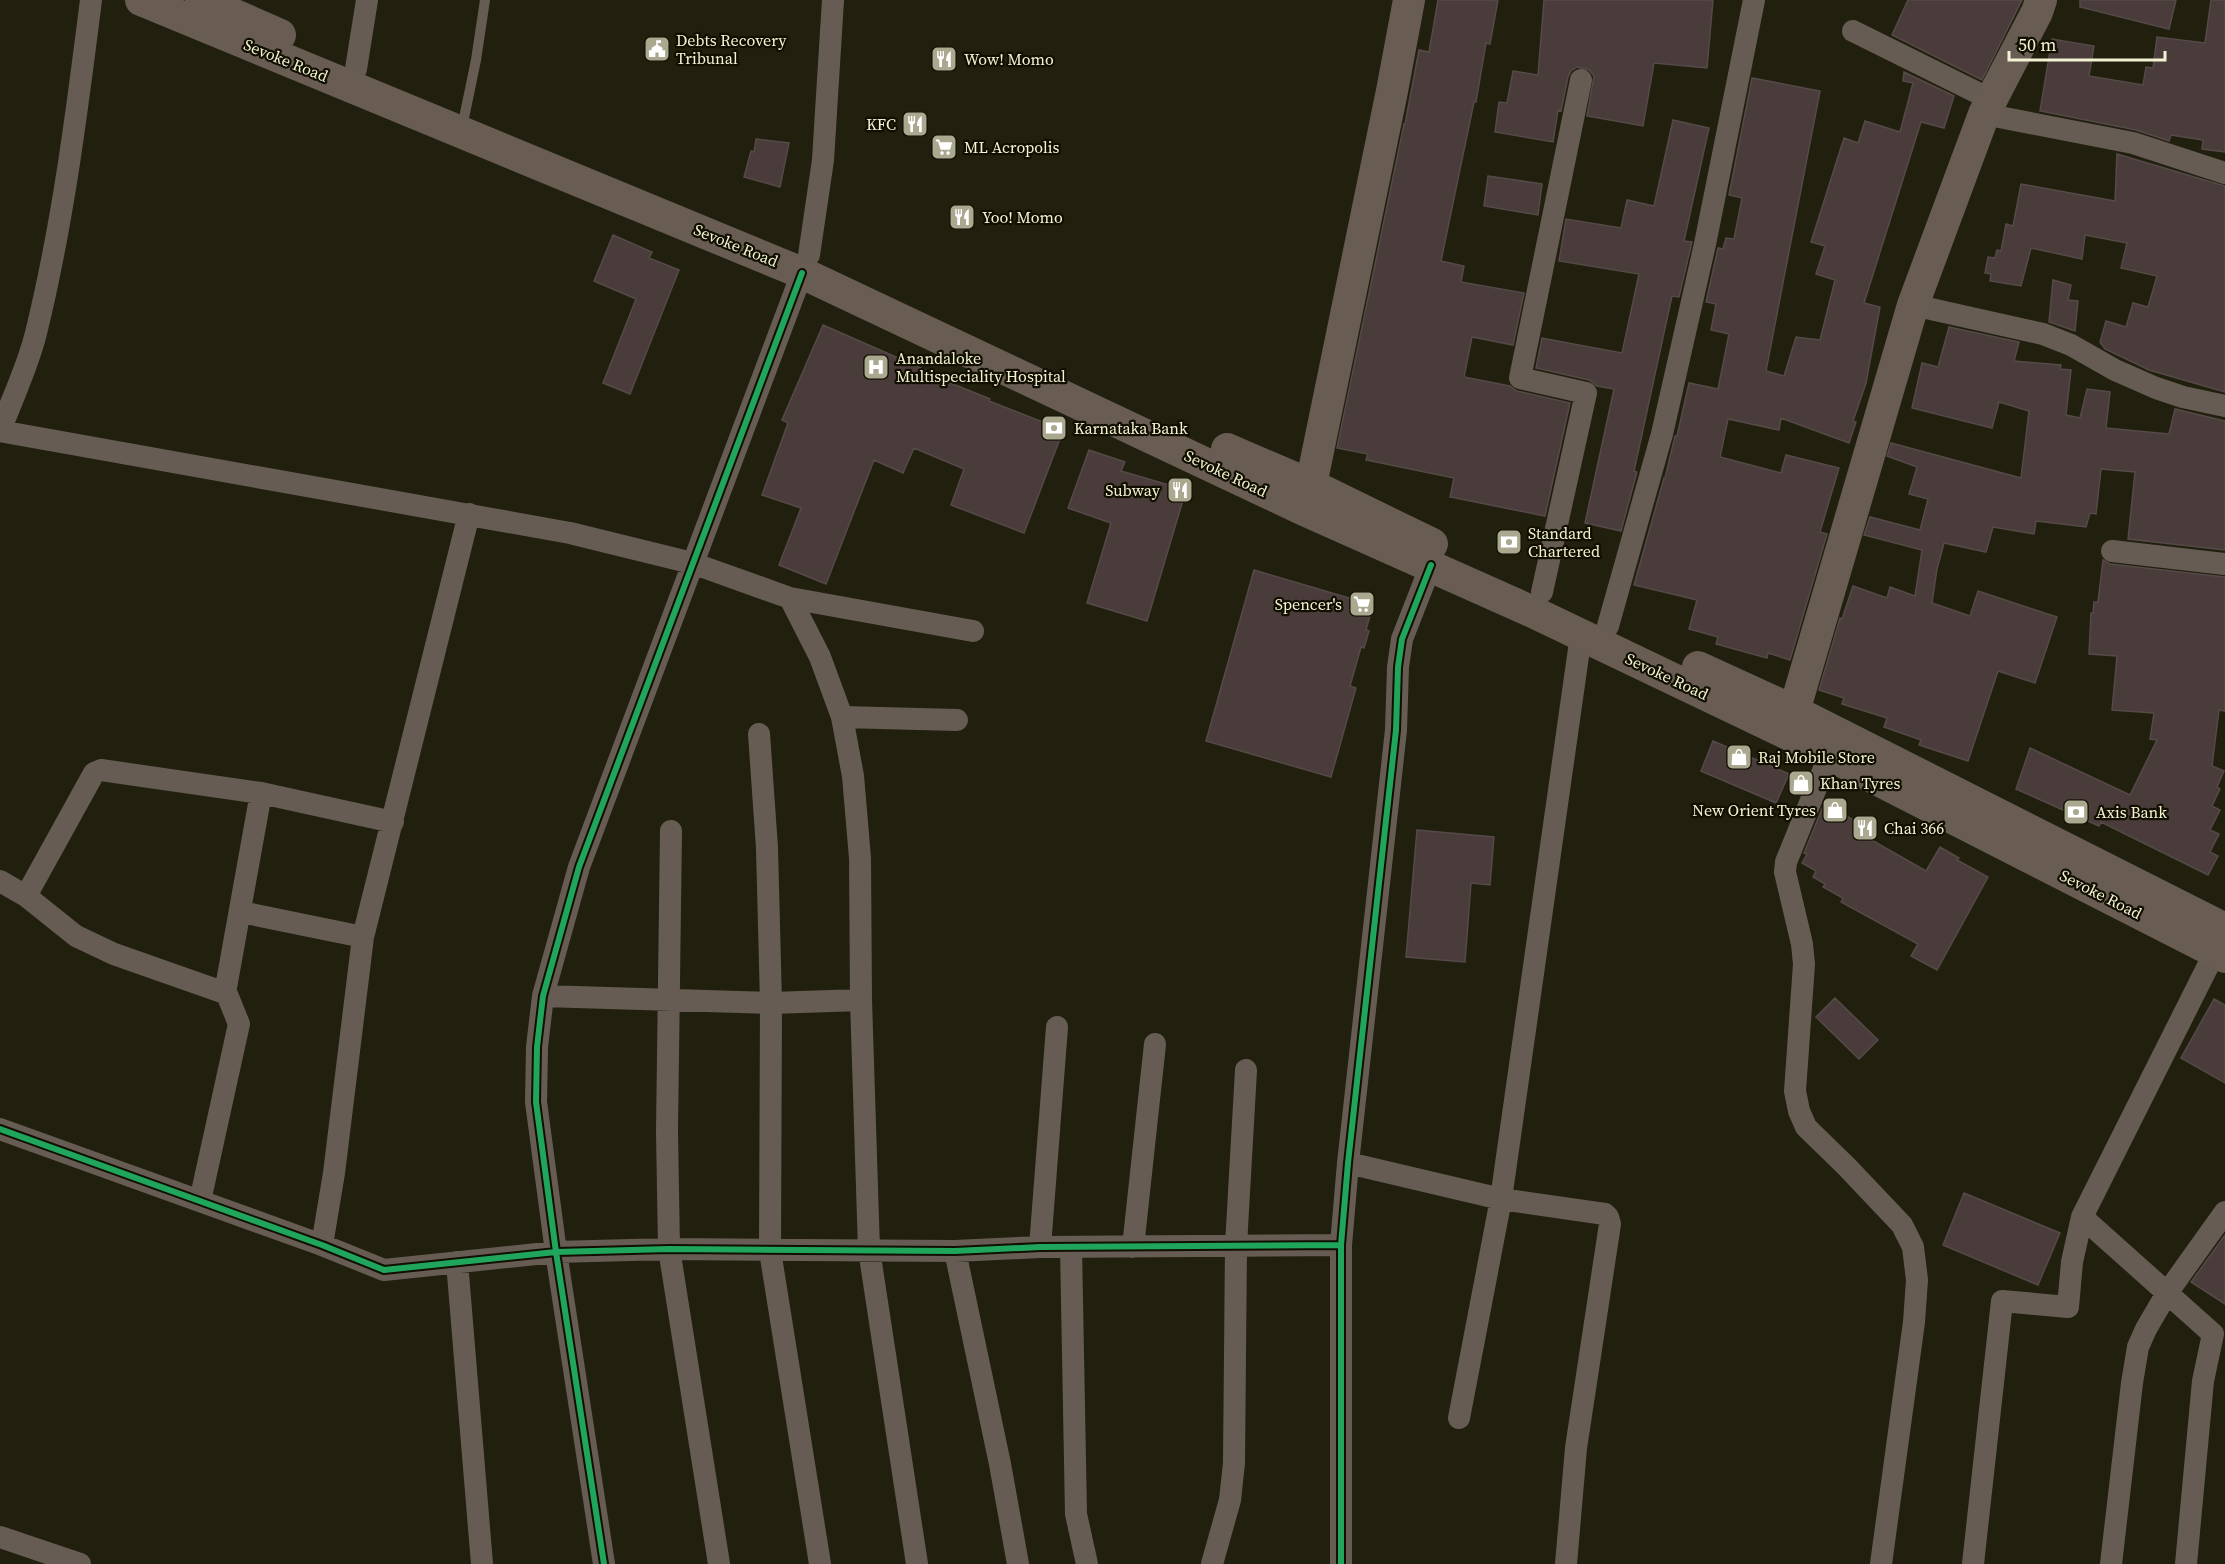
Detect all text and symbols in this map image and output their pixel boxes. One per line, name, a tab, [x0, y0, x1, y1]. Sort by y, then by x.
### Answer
scale bar	[2009, 24, 2165, 62]
place label: Debts Recovery Tribunal	[676, 29, 787, 69]
text: 50 m	[2018, 32, 2056, 57]
street label: Sevoke Road	[241, 33, 331, 87]
public building icon: Debts Recovery Tribunal	[642, 34, 672, 64]
restaurant icon: Wow! Momo	[929, 44, 959, 74]
place label: Wow! Momo	[964, 48, 1054, 70]
restaurant icon: KFC	[900, 109, 930, 139]
place label: KFC	[866, 113, 896, 135]
supermarket icon: ML Acropolis	[929, 132, 959, 162]
place label: ML Acropolis	[964, 136, 1060, 158]
restaurant icon: Yoo! Momo	[947, 202, 977, 232]
place label: Yoo! Momo	[982, 206, 1063, 228]
street label: Sevoke Road	[691, 218, 781, 272]
place label: Anandaloke Multispeciality Hospital	[896, 347, 1066, 387]
hospital icon: Anandaloke Multispeciality Hospital	[861, 352, 891, 382]
bank icon: Karnataka Bank	[1039, 413, 1069, 443]
place label: Karnataka Bank	[1074, 417, 1188, 439]
street label: Sevoke Road	[1181, 444, 1271, 502]
restaurant icon: Subway	[1165, 475, 1195, 505]
place label: Subway	[1105, 479, 1161, 501]
place label: Standard Chartered	[1528, 522, 1600, 562]
bank icon: Standard Chartered	[1494, 527, 1524, 557]
supermarket icon: Spencer's	[1347, 589, 1377, 619]
place label: Spencer's	[1275, 593, 1342, 615]
street label: Sevoke Road	[1622, 647, 1712, 705]
shop icon: Raj Mobile Store	[1724, 742, 1754, 772]
place label: Raj Mobile Store	[1758, 746, 1875, 768]
shop icon: Khan Tyres	[1786, 768, 1816, 798]
place label: Khan Tyres	[1820, 772, 1900, 794]
shop icon: New Orient Tyres	[1820, 795, 1850, 825]
bank icon: Axis Bank	[2061, 797, 2091, 827]
place label: New Orient Tyres	[1692, 799, 1816, 821]
place label: Axis Bank	[2096, 801, 2167, 823]
restaurant icon: Chai 366	[1850, 813, 1880, 843]
place label: Chai 366	[1884, 817, 1944, 839]
street label: Sevoke Road	[2056, 864, 2146, 924]

